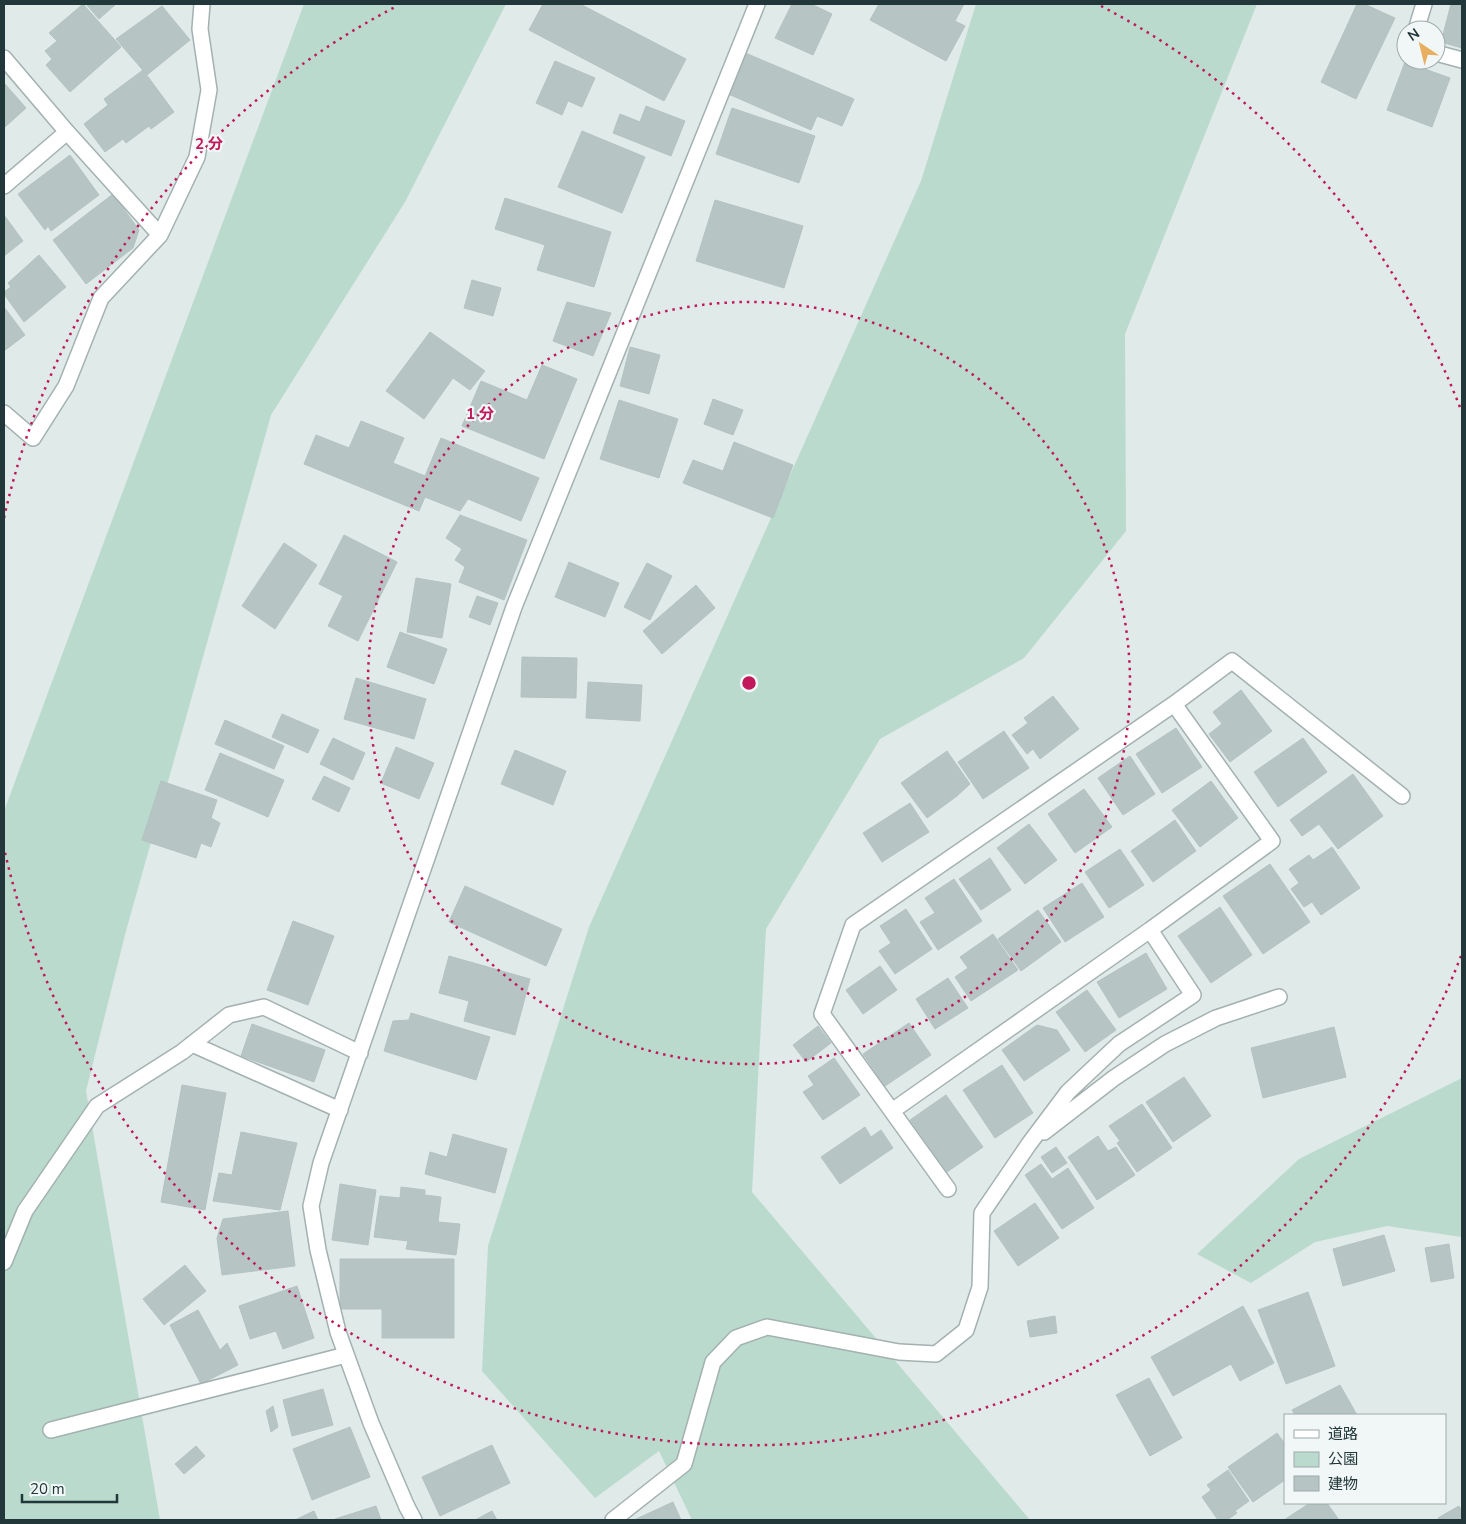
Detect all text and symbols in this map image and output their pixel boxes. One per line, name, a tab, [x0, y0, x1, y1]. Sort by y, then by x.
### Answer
north arrow	[1396, 20, 1446, 70]
text: N	[1404, 24, 1424, 46]
text: 2 分	[195, 134, 223, 154]
text: 1 分	[466, 404, 494, 424]
centre of rings	[740, 674, 758, 692]
legend	[1284, 1414, 1446, 1504]
text: 道路	[1328, 1424, 1358, 1444]
text: 公園	[1328, 1449, 1358, 1469]
scale bar	[22, 1472, 118, 1504]
text: 建物	[1328, 1474, 1358, 1494]
text: 20 m	[30, 1479, 65, 1499]

